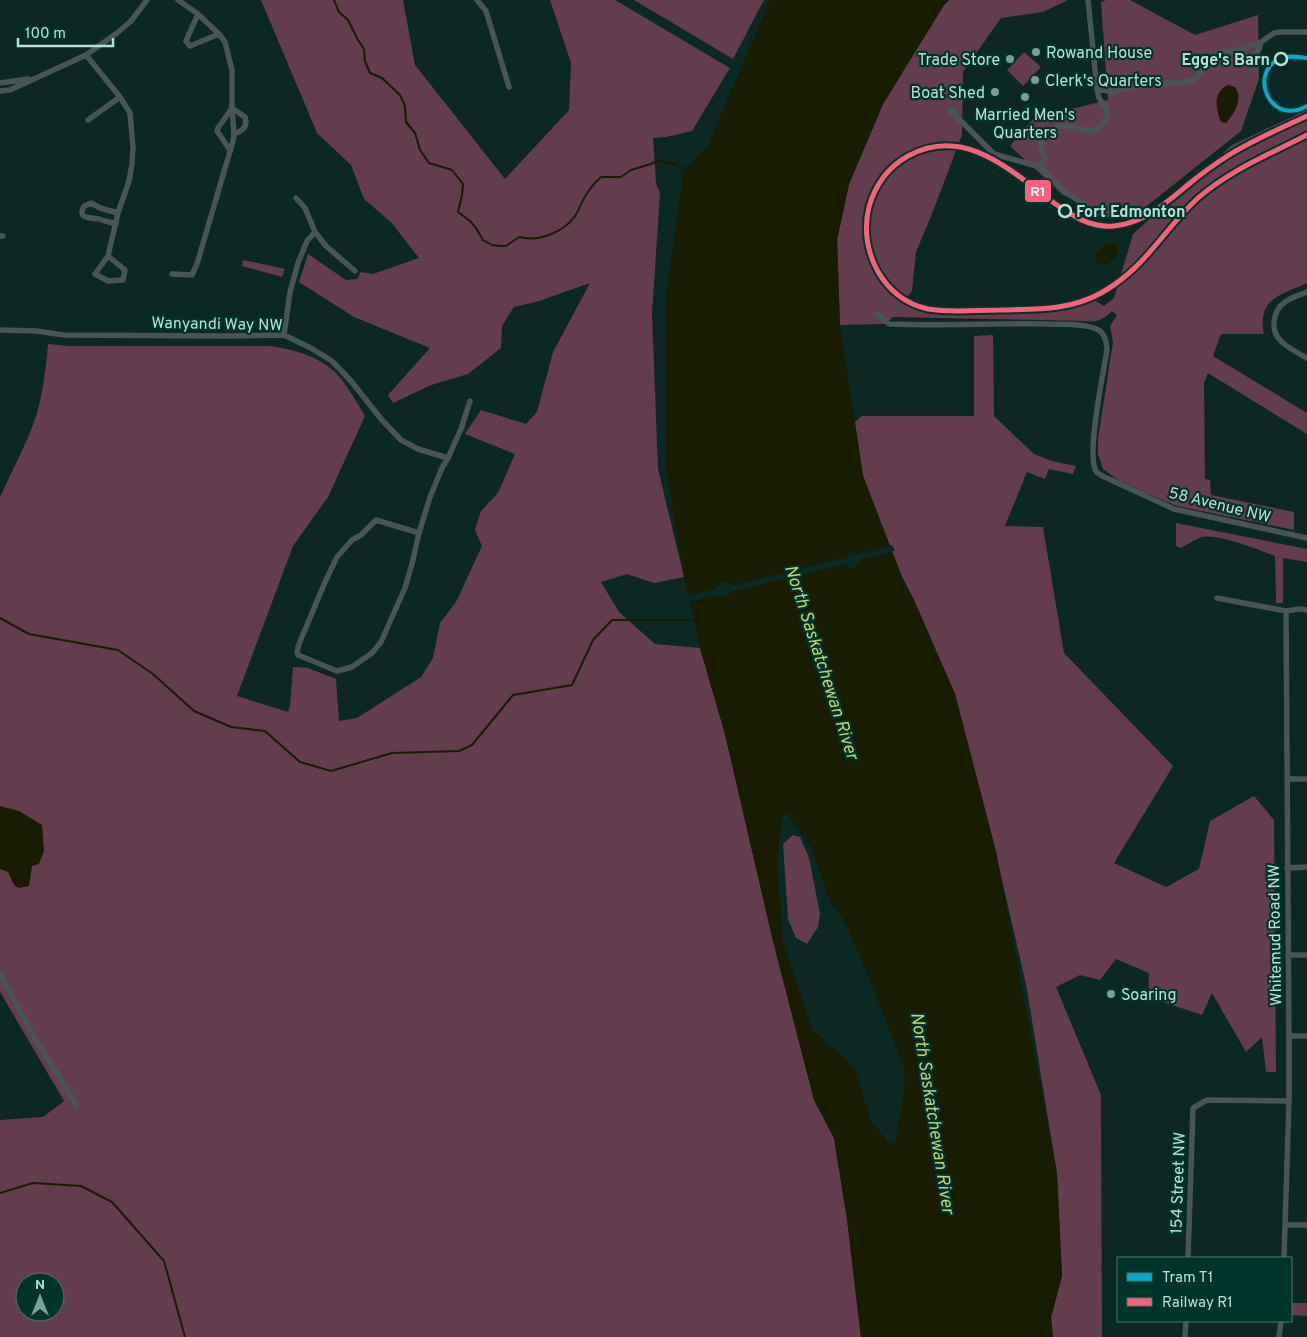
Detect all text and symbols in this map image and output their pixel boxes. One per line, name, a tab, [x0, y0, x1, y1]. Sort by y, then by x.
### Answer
scale bar	[18, 15, 112, 47]
text: 100 m	[25, 25, 66, 44]
place label: Rowand House	[1046, 44, 1152, 64]
marker: Rowand House	[1030, 46, 1042, 58]
place label: Trade Store	[918, 51, 1000, 71]
place label: Egge's Barn	[1182, 51, 1270, 71]
marker: Egge's Barn	[1274, 52, 1288, 66]
marker: Trade Store	[1004, 53, 1016, 65]
place label: Clerk's Quarters	[1045, 72, 1162, 92]
marker: Clerk's Quarters	[1029, 74, 1041, 86]
place label: Boat Shed	[911, 84, 985, 104]
marker: Boat Shed	[989, 86, 1001, 98]
marker: Married Men's Quarters	[1019, 91, 1031, 103]
place label: Married Men's Quarters	[975, 106, 1075, 144]
line badge: R1	[1024, 179, 1052, 203]
text: R1	[1030, 184, 1046, 201]
place label: Fort Edmonton	[1076, 203, 1185, 223]
marker: Fort Edmonton	[1058, 204, 1072, 218]
street label: Wanyandi Way NW	[151, 314, 283, 336]
street label: 58 Avenue NW	[1166, 484, 1273, 528]
water label: North Saskatchewan River	[778, 562, 864, 765]
street label: Whitemud Road NW	[1265, 864, 1287, 1006]
place label: Soaring	[1121, 986, 1177, 1006]
marker: Soaring	[1105, 988, 1117, 1000]
water label: North Saskatchewan River	[904, 1011, 959, 1218]
street label: 154 Street NW	[1167, 1132, 1191, 1235]
legend	[1117, 1257, 1292, 1322]
text: Tram T1	[1162, 1269, 1213, 1288]
north arrow	[15, 1272, 65, 1322]
text: N	[35, 1277, 45, 1294]
text: Railway R1	[1162, 1294, 1233, 1313]

